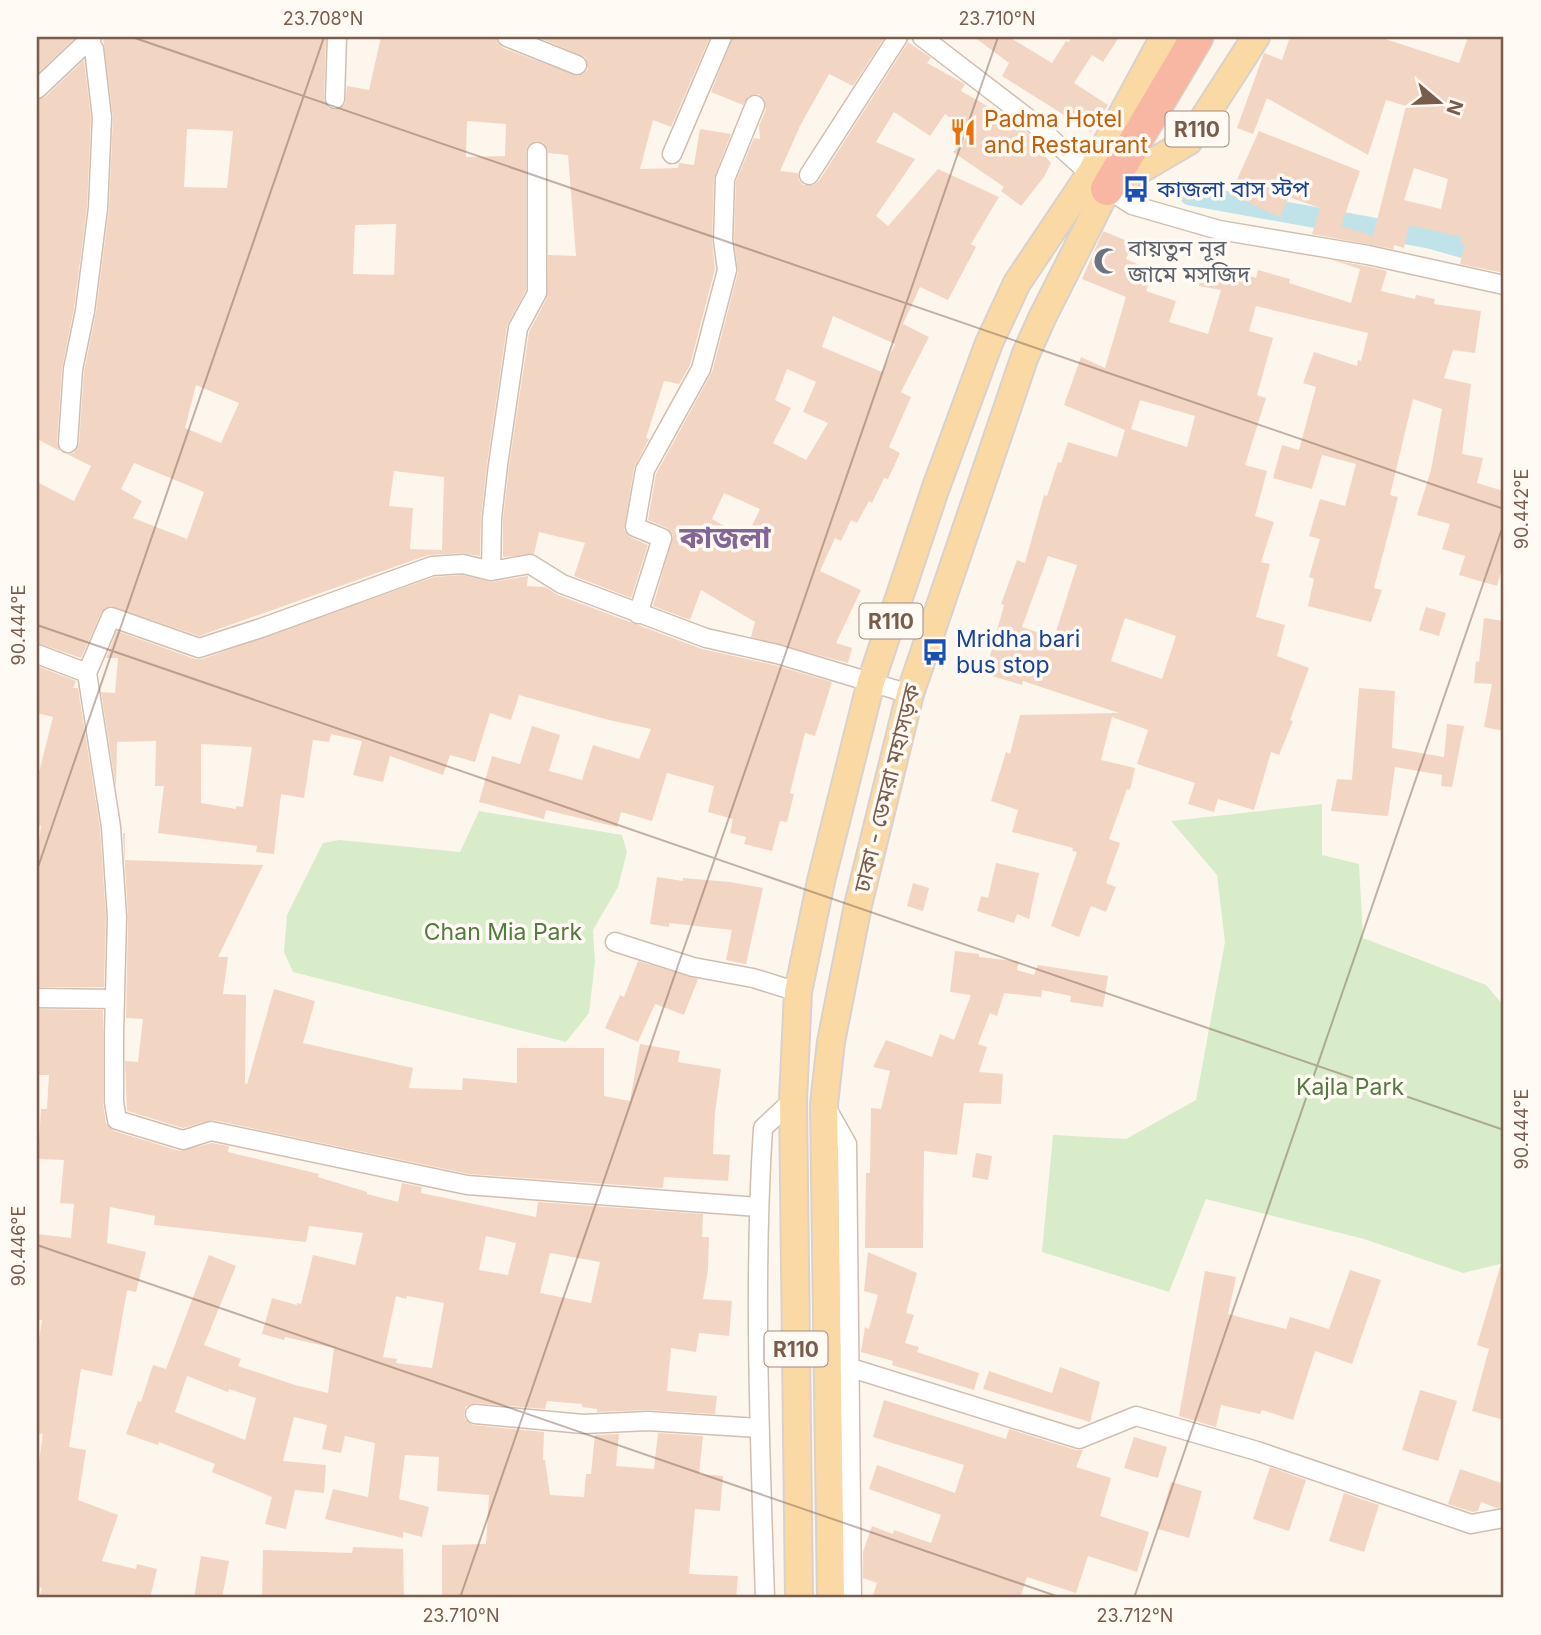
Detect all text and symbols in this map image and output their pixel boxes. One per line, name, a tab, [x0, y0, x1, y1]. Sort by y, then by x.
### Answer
text: 23.708°N	[283, 8, 363, 29]
text: 23.710°N	[958, 8, 1036, 29]
north arrow	[1404, 66, 1474, 136]
text: N	[1441, 97, 1468, 118]
place label: Padma Hotel and Restaurant	[984, 105, 1148, 159]
road number: R110	[1166, 111, 1228, 146]
restaurant icon: Padma Hotel and Restaurant	[948, 117, 978, 147]
bus stop icon: কাজলা বাস স্টপ	[1121, 174, 1151, 204]
place label: কাজলা বাস স্টপ	[1156, 175, 1309, 203]
place label: বায়তুন নূর জামে মসজিদ	[1127, 234, 1250, 288]
mosque icon: বায়তুন নূর জামে মসজিদ	[1092, 246, 1122, 276]
text: 90.442°E	[1511, 469, 1532, 549]
district label: কাজলা	[678, 519, 771, 555]
text: 90.444°E	[8, 585, 29, 665]
road number: R110	[860, 604, 922, 638]
place label: Mridha bari bus stop	[956, 625, 1080, 679]
bus stop icon: Mridha bari bus stop	[920, 637, 950, 667]
street label: ঢাকা - ডেমরা মহাসড়ক	[847, 681, 927, 896]
park label: Chan Mia Park	[424, 918, 583, 946]
park label: Kajla Park	[1296, 1073, 1404, 1101]
text: 90.444°E	[1511, 1089, 1532, 1169]
text: 90.446°E	[8, 1206, 29, 1286]
road number: R110	[764, 1332, 828, 1366]
text: 23.710°N	[422, 1605, 500, 1626]
text: 23.712°N	[1097, 1605, 1173, 1626]

